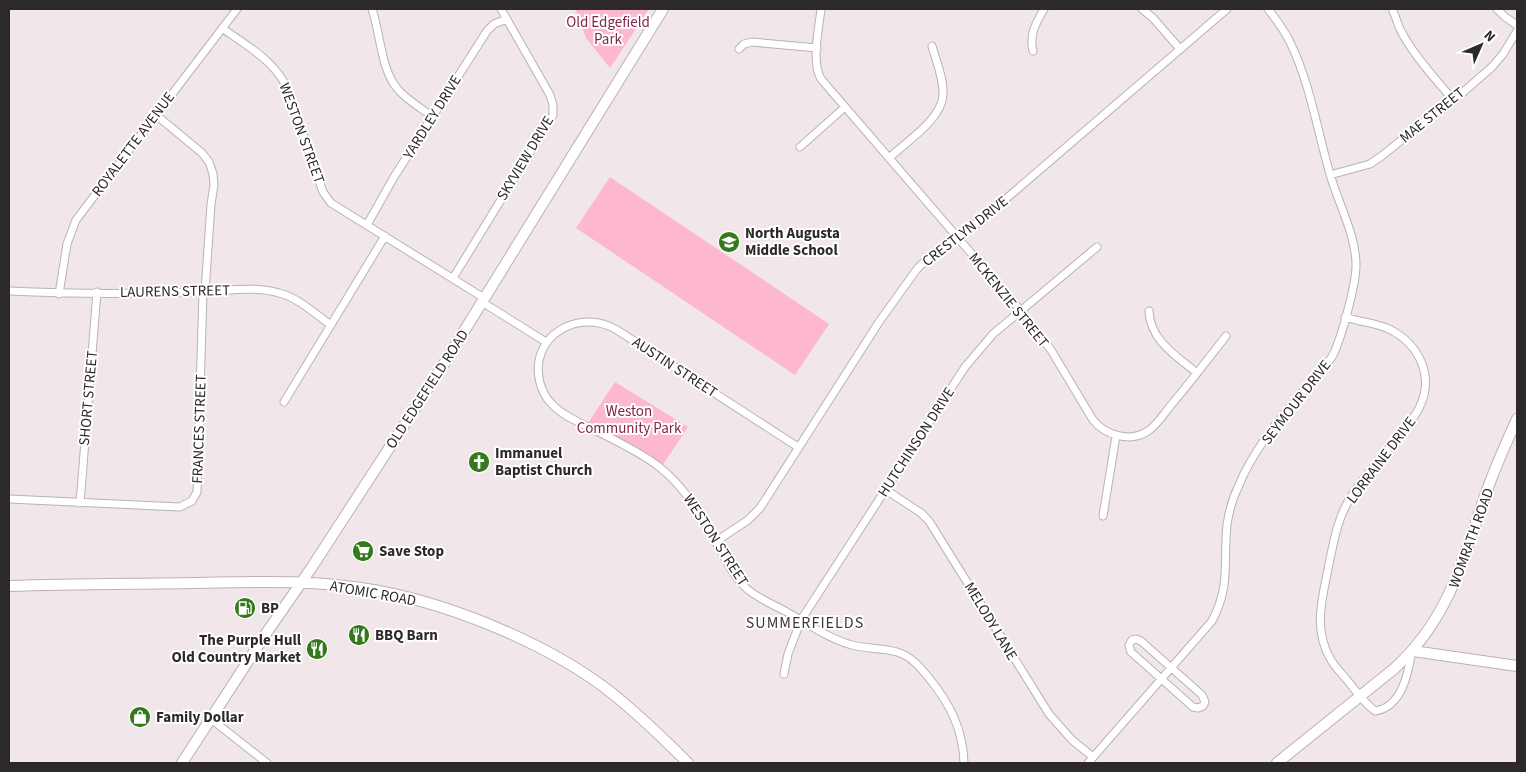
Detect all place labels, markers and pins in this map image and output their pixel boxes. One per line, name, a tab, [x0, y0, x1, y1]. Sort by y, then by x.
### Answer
place label: North Augusta Middle School	[745, 223, 840, 261]
school or university icon: North Augusta Middle School	[717, 230, 741, 254]
place label: Immanuel Baptist Church	[495, 443, 592, 481]
church icon: Immanuel Baptist Church	[467, 450, 491, 474]
supermarket icon: Save Stop	[351, 539, 375, 563]
place label: Save Stop	[379, 541, 444, 562]
fuel station icon: BP	[233, 596, 257, 620]
place label: BP	[261, 598, 279, 619]
restaurant icon: BBQ Barn	[347, 623, 371, 647]
place label: BBQ Barn	[375, 625, 438, 646]
place label: The Purple Hull Old Country Market	[172, 630, 302, 668]
restaurant icon: The Purple Hull Old Country Market	[305, 637, 329, 661]
shop icon: Family Dollar	[128, 705, 152, 729]
place label: Family Dollar	[156, 707, 244, 728]

